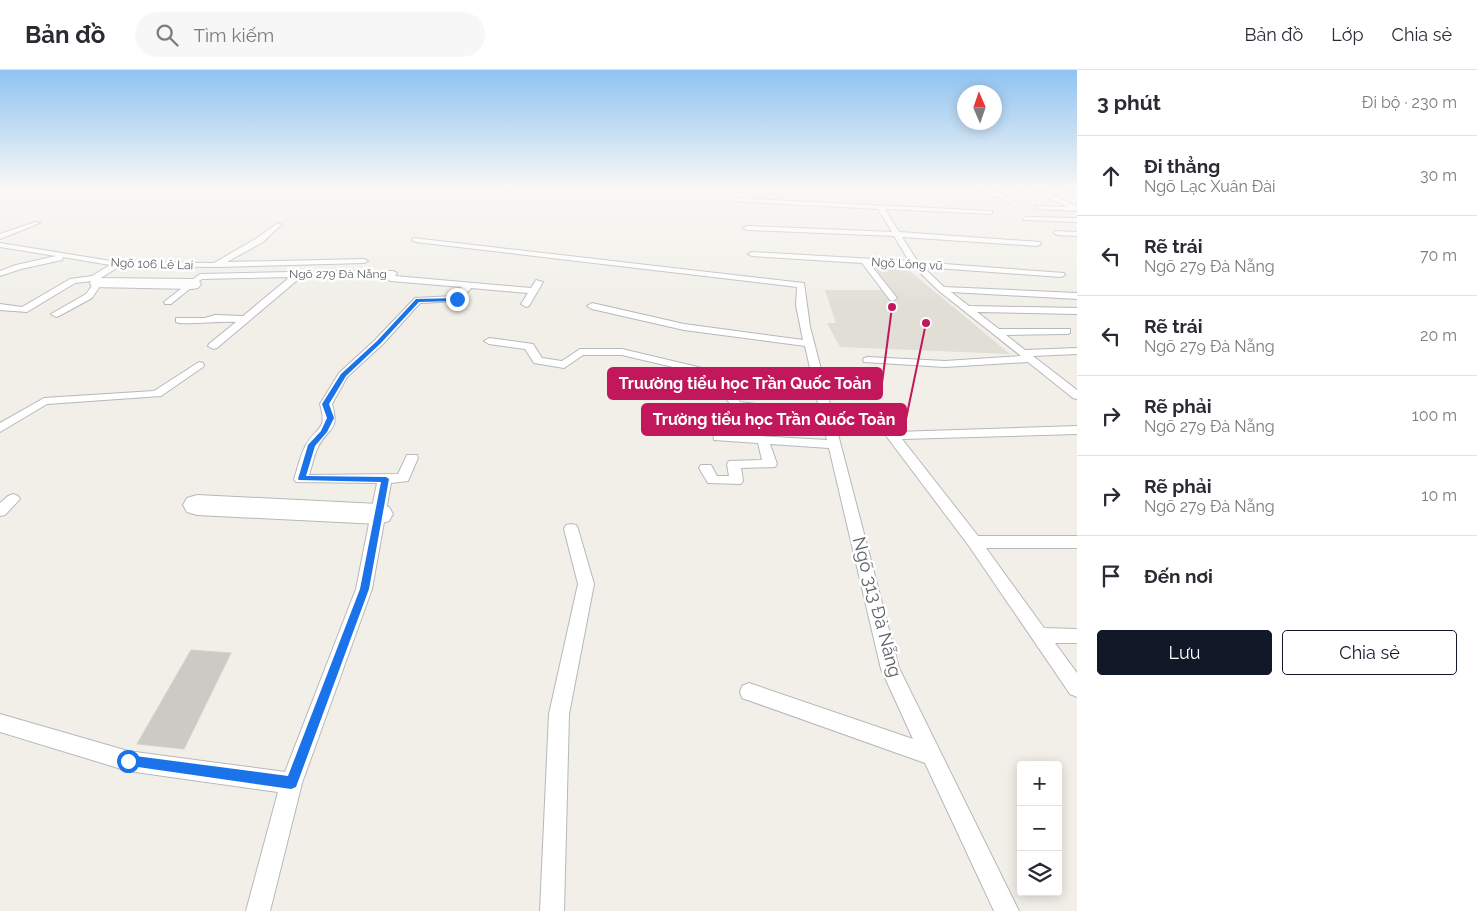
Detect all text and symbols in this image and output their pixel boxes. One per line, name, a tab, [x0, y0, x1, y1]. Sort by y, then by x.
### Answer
search box	[135, 12, 485, 57]
text: Bản đồ	[25, 20, 105, 49]
icon: search	[153, 21, 181, 49]
text: Tìm kiếm	[193, 24, 274, 46]
text: Bản đồ	[1244, 24, 1303, 45]
text: Lớp	[1331, 24, 1364, 45]
text: Chia sẻ	[1392, 24, 1452, 45]
north arrow	[957, 85, 1002, 130]
text: 3 phút	[1097, 90, 1161, 115]
text: Đi bộ · 230 m	[1362, 93, 1457, 112]
text: Đi thẳng	[1144, 155, 1220, 177]
icon: ahead	[1097, 162, 1125, 190]
text: 30 m	[1420, 166, 1457, 185]
text: Ngõ Lạc Xuân Đài	[1144, 177, 1276, 196]
text: Rẽ trái	[1144, 235, 1203, 257]
icon: left	[1097, 242, 1125, 270]
text: 70 m	[1420, 246, 1457, 265]
street label: Ngõ Lông vũ	[871, 255, 943, 273]
street label: Ngõ 106 Lê Lai	[110, 256, 194, 272]
text: Ngõ 279 Đà Nẵng	[1144, 257, 1275, 276]
street label: Ngõ 279 Đà Nẵng	[289, 267, 387, 281]
route end	[446, 288, 469, 311]
text: Rẽ trái	[1144, 315, 1203, 337]
icon: left	[1097, 322, 1125, 350]
text: 20 m	[1420, 326, 1457, 345]
text: Ngõ 279 Đà Nẵng	[1144, 337, 1275, 356]
callout: Truường tiểu học Trần Quốc Toản	[608, 368, 882, 399]
text: Truường tiểu học Trần Quốc Toản	[619, 374, 871, 393]
text: Rẽ phải	[1144, 395, 1212, 417]
icon: right	[1097, 402, 1125, 430]
callout: Trường tiểu học Trần Quốc Toản	[642, 404, 906, 435]
text: 100 m	[1412, 406, 1457, 425]
text: Trường tiểu học Trần Quốc Toản	[653, 410, 895, 429]
text: Ngõ 279 Đà Nẵng	[1144, 417, 1275, 436]
text: Rẽ phải	[1144, 475, 1212, 497]
icon: right	[1097, 482, 1125, 510]
text: 10 m	[1422, 486, 1457, 505]
text: Ngõ 279 Đà Nẵng	[1144, 497, 1275, 516]
street label: Ngõ 313 Đà Nẵng	[849, 534, 906, 679]
icon: arrive	[1097, 562, 1125, 590]
text: Đến nơi	[1144, 565, 1213, 587]
button: Lưu	[1097, 630, 1272, 675]
button: Chia sẻ	[1282, 630, 1457, 675]
route start	[117, 750, 140, 773]
map controls	[1017, 761, 1062, 896]
button: +	[1017, 761, 1062, 806]
button: −	[1017, 806, 1062, 851]
button: layers	[1017, 851, 1062, 896]

